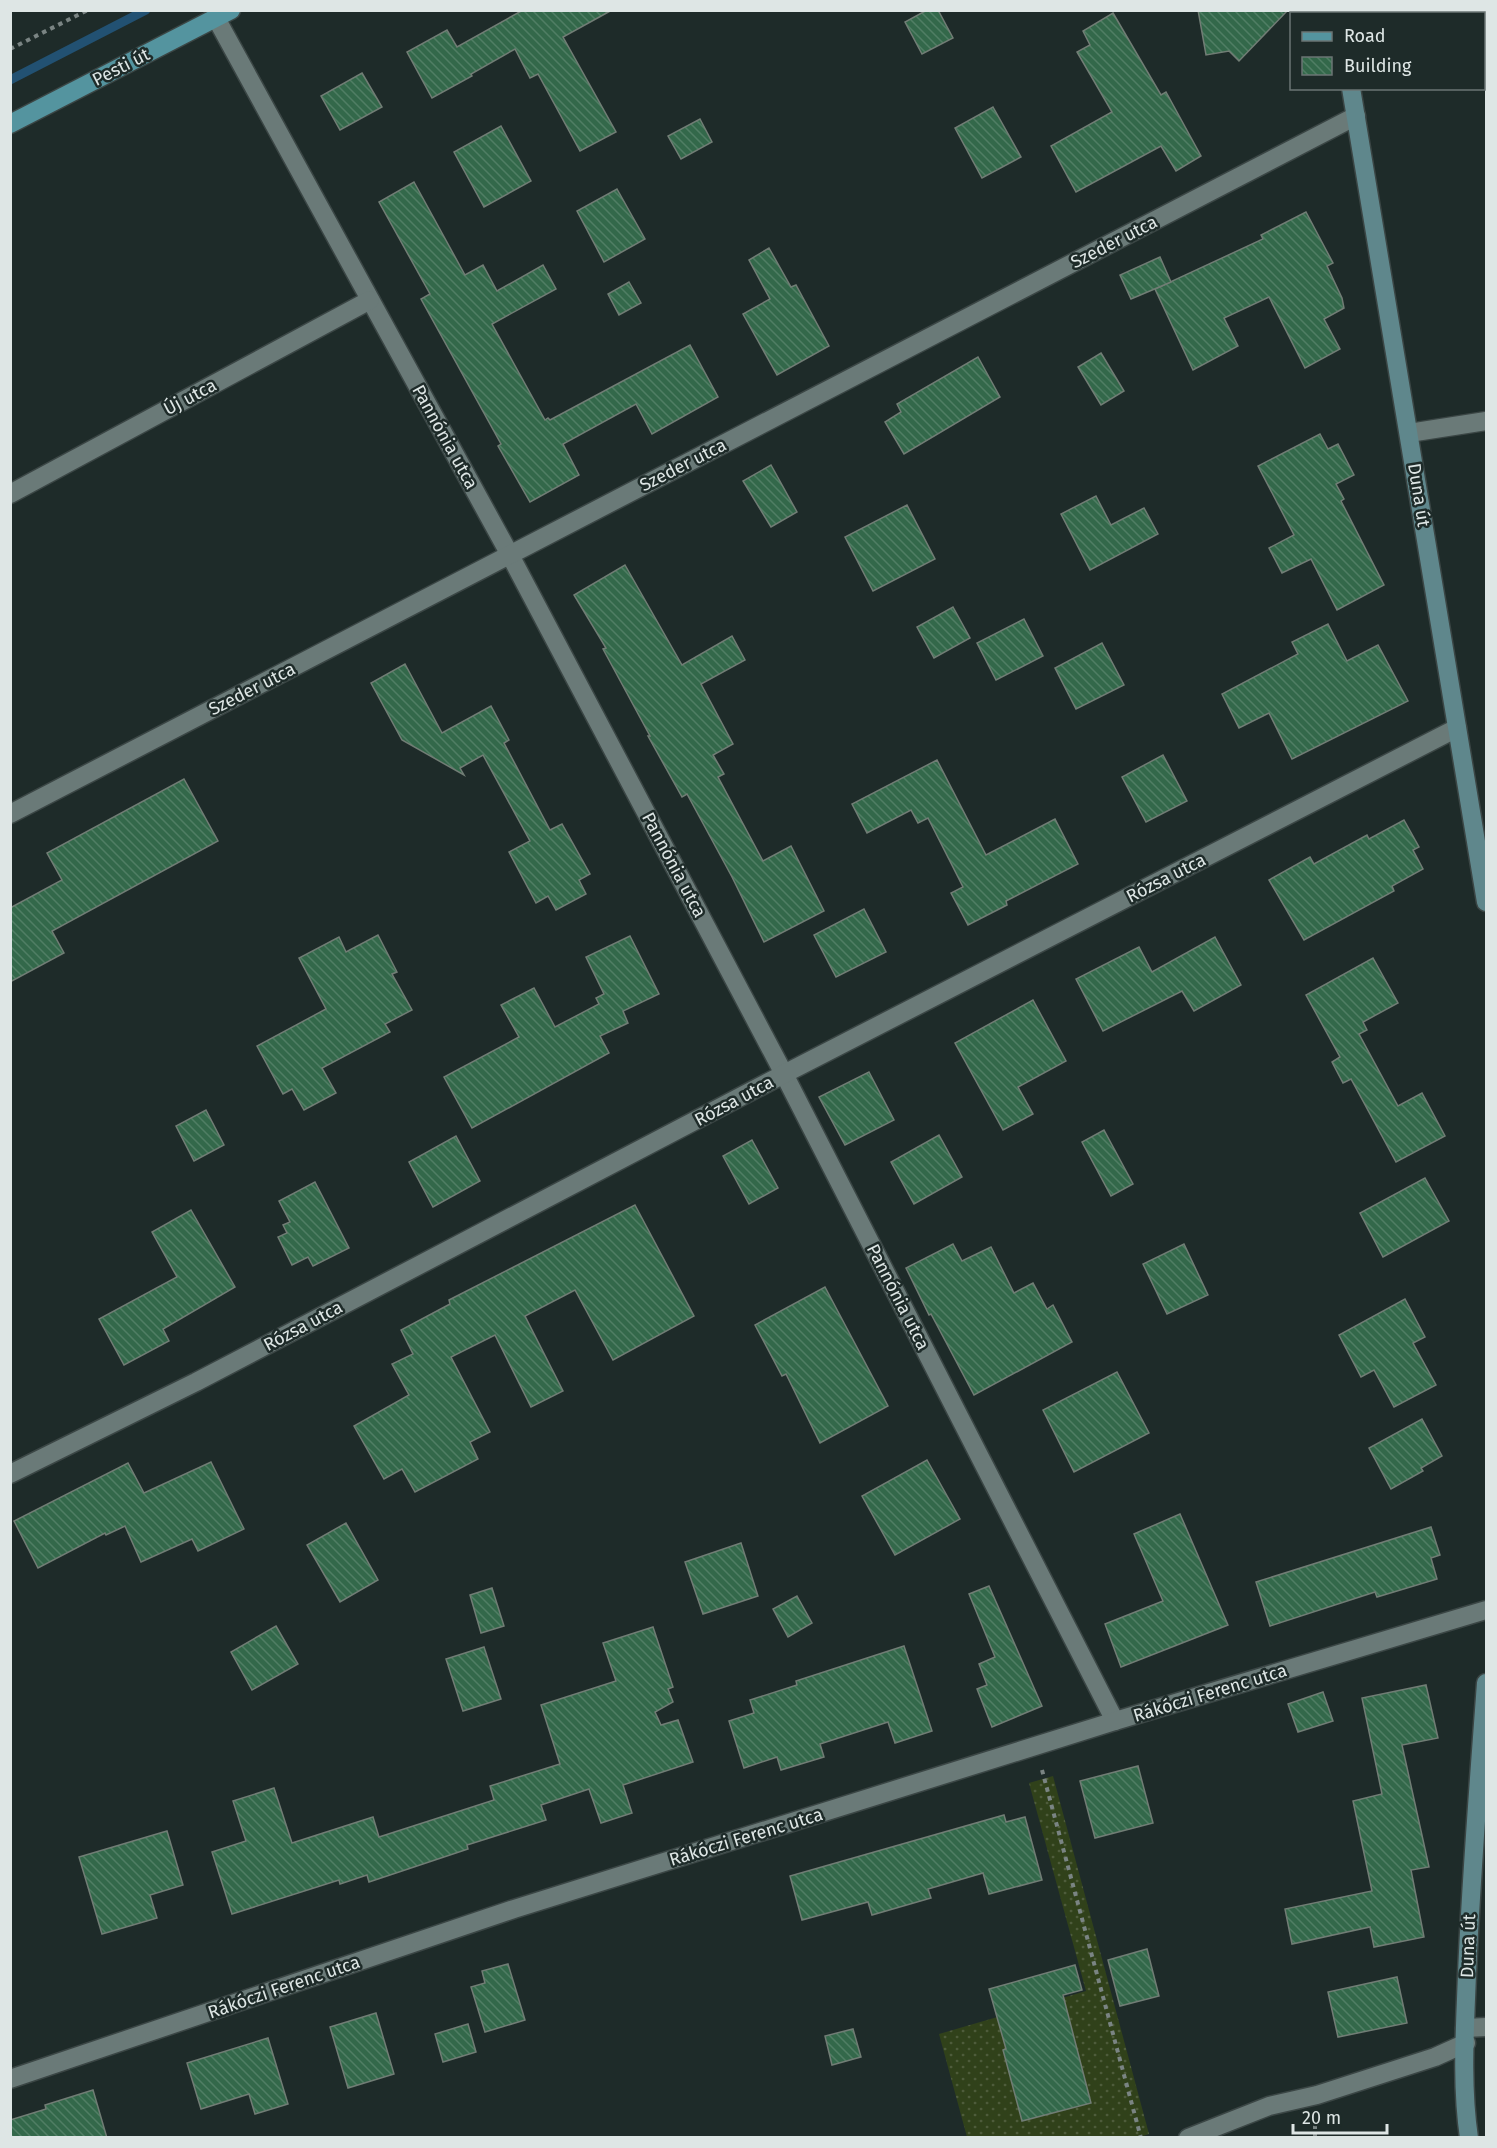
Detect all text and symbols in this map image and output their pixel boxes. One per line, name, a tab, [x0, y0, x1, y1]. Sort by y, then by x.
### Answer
legend	[1290, 12, 1485, 90]
text: Road	[1344, 25, 1386, 47]
street label: Pesti út	[89, 43, 154, 91]
text: Building	[1344, 55, 1412, 77]
street label: Szeder utca	[1067, 211, 1161, 273]
street label: Új utca	[159, 373, 220, 420]
street label: Pannónia utca	[407, 381, 483, 493]
street label: Szeder utca	[636, 434, 730, 496]
street label: Duna út	[1403, 462, 1435, 529]
street label: Szeder utca	[205, 658, 299, 720]
street label: Pannónia utca	[637, 809, 711, 921]
street label: Rózsa utca	[1122, 849, 1210, 907]
street label: Rózsa utca	[691, 1071, 777, 1131]
street label: Pannónia utca	[862, 1240, 934, 1354]
street label: Rózsa utca	[260, 1296, 346, 1356]
street label: Rákóczi Ferenc utca	[1131, 1659, 1289, 1727]
street label: Rákóczi Ferenc utca	[667, 1803, 825, 1871]
street label: Duna út	[1456, 1913, 1480, 1978]
street label: Rákóczi Ferenc utca	[205, 1951, 363, 2023]
scale bar	[1293, 2097, 1388, 2135]
text: 20 m	[1302, 2107, 1341, 2129]

